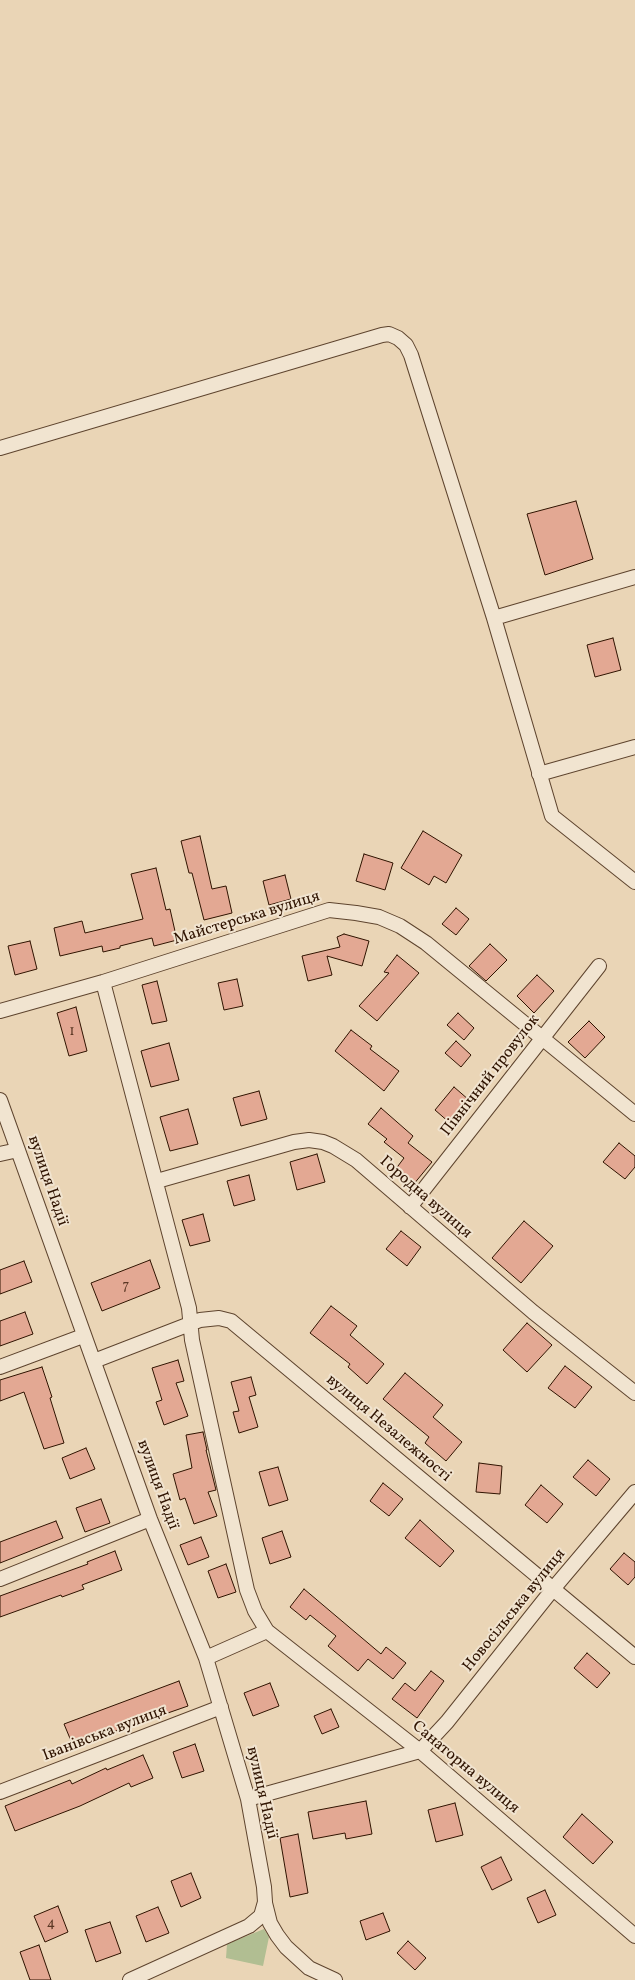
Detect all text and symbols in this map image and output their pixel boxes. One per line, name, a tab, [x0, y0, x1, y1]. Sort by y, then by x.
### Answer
street label: Майстерська вулиця	[172, 888, 322, 950]
street label: Північний провулок	[438, 1011, 544, 1141]
house number: 1	[69, 1024, 75, 1040]
street label: вулиця Надії	[23, 1133, 71, 1229]
street label: Городна вулиця	[375, 1153, 475, 1243]
house number: 7	[123, 1278, 129, 1294]
street label: вулиця Незалежності	[322, 1371, 454, 1487]
street label: вулиця Надії	[132, 1437, 182, 1533]
street label: Новосільська вулиця	[460, 1546, 570, 1676]
street label: Іванівська вулиця	[40, 1701, 170, 1767]
street label: Санаторна вулиця	[407, 1717, 523, 1819]
street label: вулиця Надії	[241, 1745, 281, 1841]
house number: 4	[47, 1916, 55, 1932]

